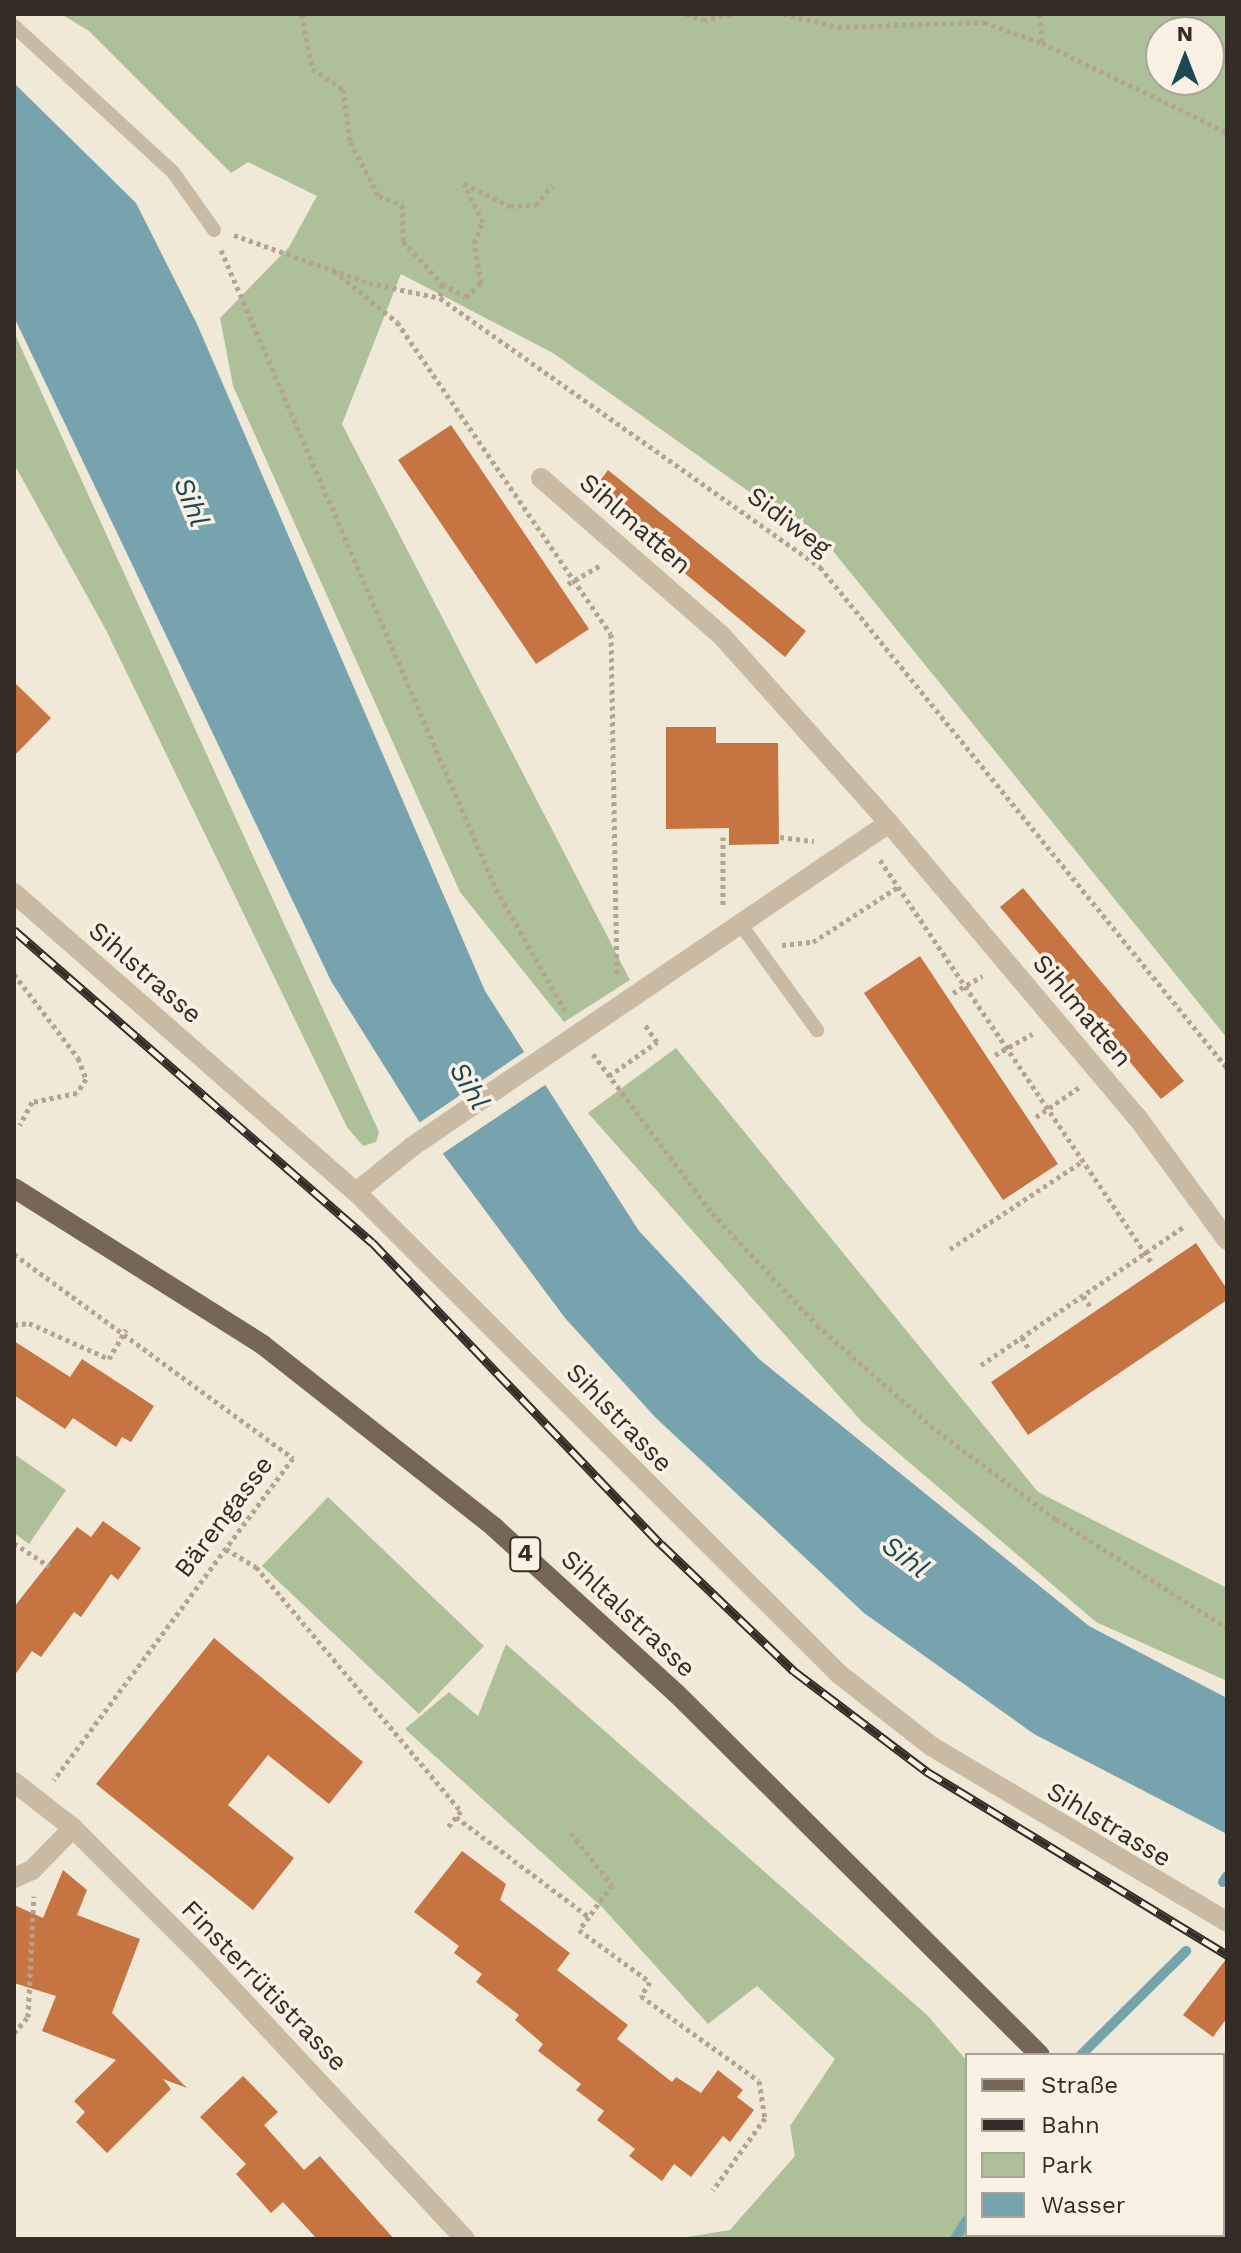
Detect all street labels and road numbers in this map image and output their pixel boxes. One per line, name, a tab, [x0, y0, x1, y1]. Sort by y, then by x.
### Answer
street label: Sihlmatten	[573, 467, 697, 581]
street label: Sidiweg	[741, 480, 837, 564]
street label: Sihlstrasse	[82, 915, 208, 1031]
street label: Sihlmatten	[1026, 948, 1138, 1074]
street label: Sihlstrasse	[559, 1357, 679, 1479]
street label: Bärengasse	[168, 1450, 280, 1584]
road number: 4	[509, 1534, 541, 1574]
street label: Sihltalstrasse	[554, 1544, 702, 1684]
street label: Sihlstrasse	[1041, 1776, 1177, 1874]
street label: Finsterrütistrasse	[174, 1894, 354, 2078]

